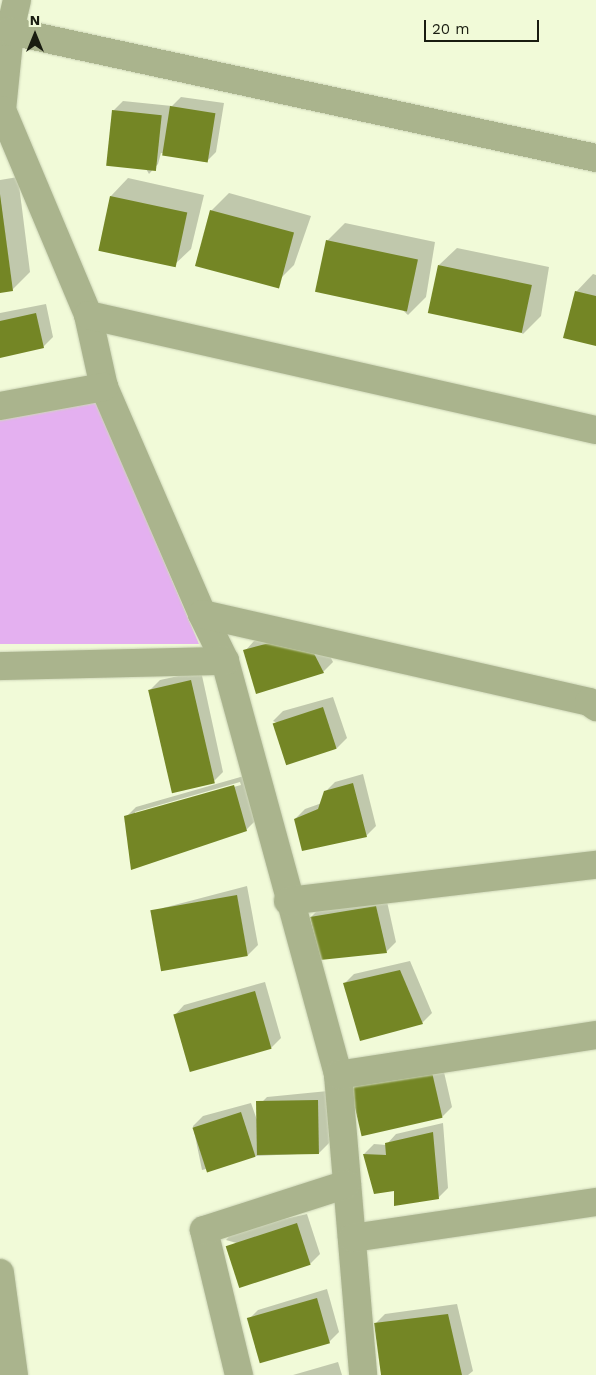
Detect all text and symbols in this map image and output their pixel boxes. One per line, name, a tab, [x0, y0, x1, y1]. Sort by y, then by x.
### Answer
north arrow	[10, 10, 60, 60]
scale bar	[426, 10, 541, 42]
text: N	[30, 12, 40, 28]
text: 20 m	[432, 20, 470, 38]

